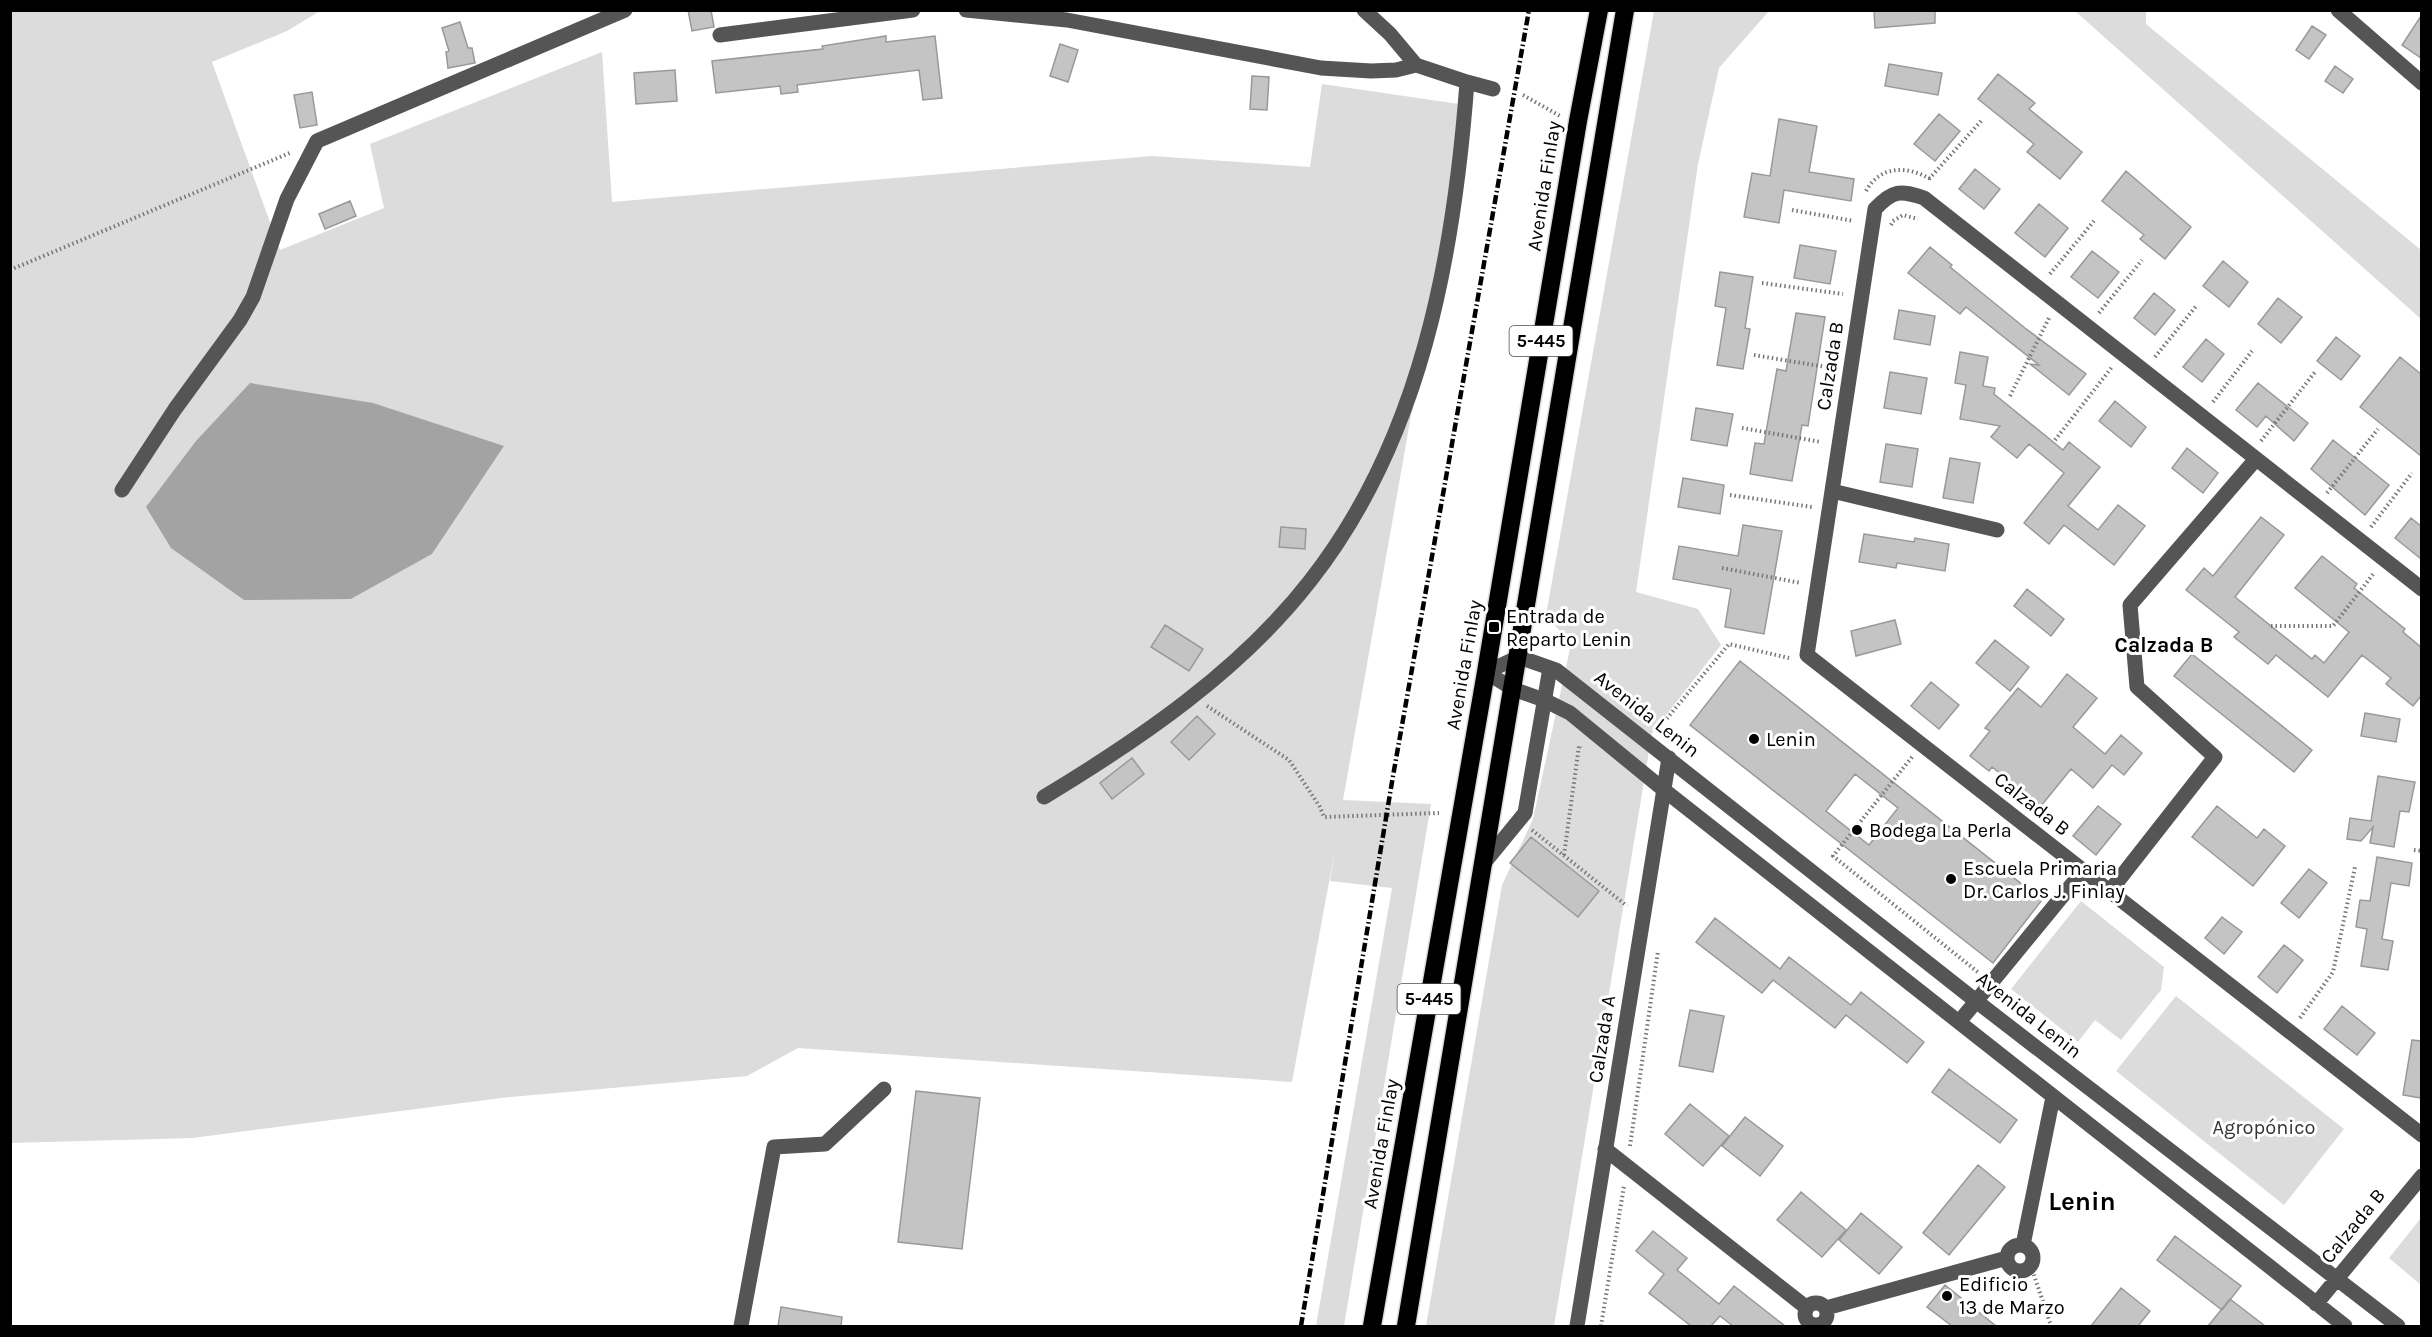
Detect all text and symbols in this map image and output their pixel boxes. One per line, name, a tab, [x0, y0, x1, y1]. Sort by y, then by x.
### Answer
street label: Avenida Finlay	[1522, 119, 1566, 253]
street label: Calzada B	[1812, 320, 1848, 412]
road number: 5-445	[1510, 326, 1572, 356]
street label: Avenida Finlay	[1441, 598, 1487, 732]
place label: Entrada de Reparto Lenin	[1506, 605, 1631, 651]
marker: Entrada de Reparto Lenin	[1487, 620, 1501, 634]
district label: Calzada B	[2115, 633, 2213, 657]
street label: Avenida Lenin	[1590, 666, 1704, 762]
place label: Lenin	[1766, 728, 1816, 751]
marker: Lenin	[1747, 732, 1761, 746]
street label: Calzada B	[1990, 767, 2074, 841]
place label: Bodega La Perla	[1869, 819, 2012, 842]
marker: Bodega La Perla	[1850, 823, 1864, 837]
place label: Escuela Primaria Dr. Carlos J. Finlay	[1963, 857, 2125, 903]
marker: Escuela Primaria Dr. Carlos J. Finlay	[1944, 872, 1958, 886]
street label: Avenida Lenin	[1972, 967, 2086, 1063]
road number: 5-445	[1398, 984, 1460, 1014]
street label: Calzada A	[1584, 994, 1620, 1084]
street label: Avenida Finlay	[1358, 1077, 1404, 1211]
park label: Agropónico	[2213, 1116, 2315, 1139]
street label: Calzada B	[2316, 1184, 2390, 1268]
district label: Lenin	[2048, 1186, 2116, 1217]
place label: Edificio 13 de Marzo	[1959, 1273, 2065, 1319]
marker: Edificio 13 de Marzo	[1940, 1289, 1954, 1303]

